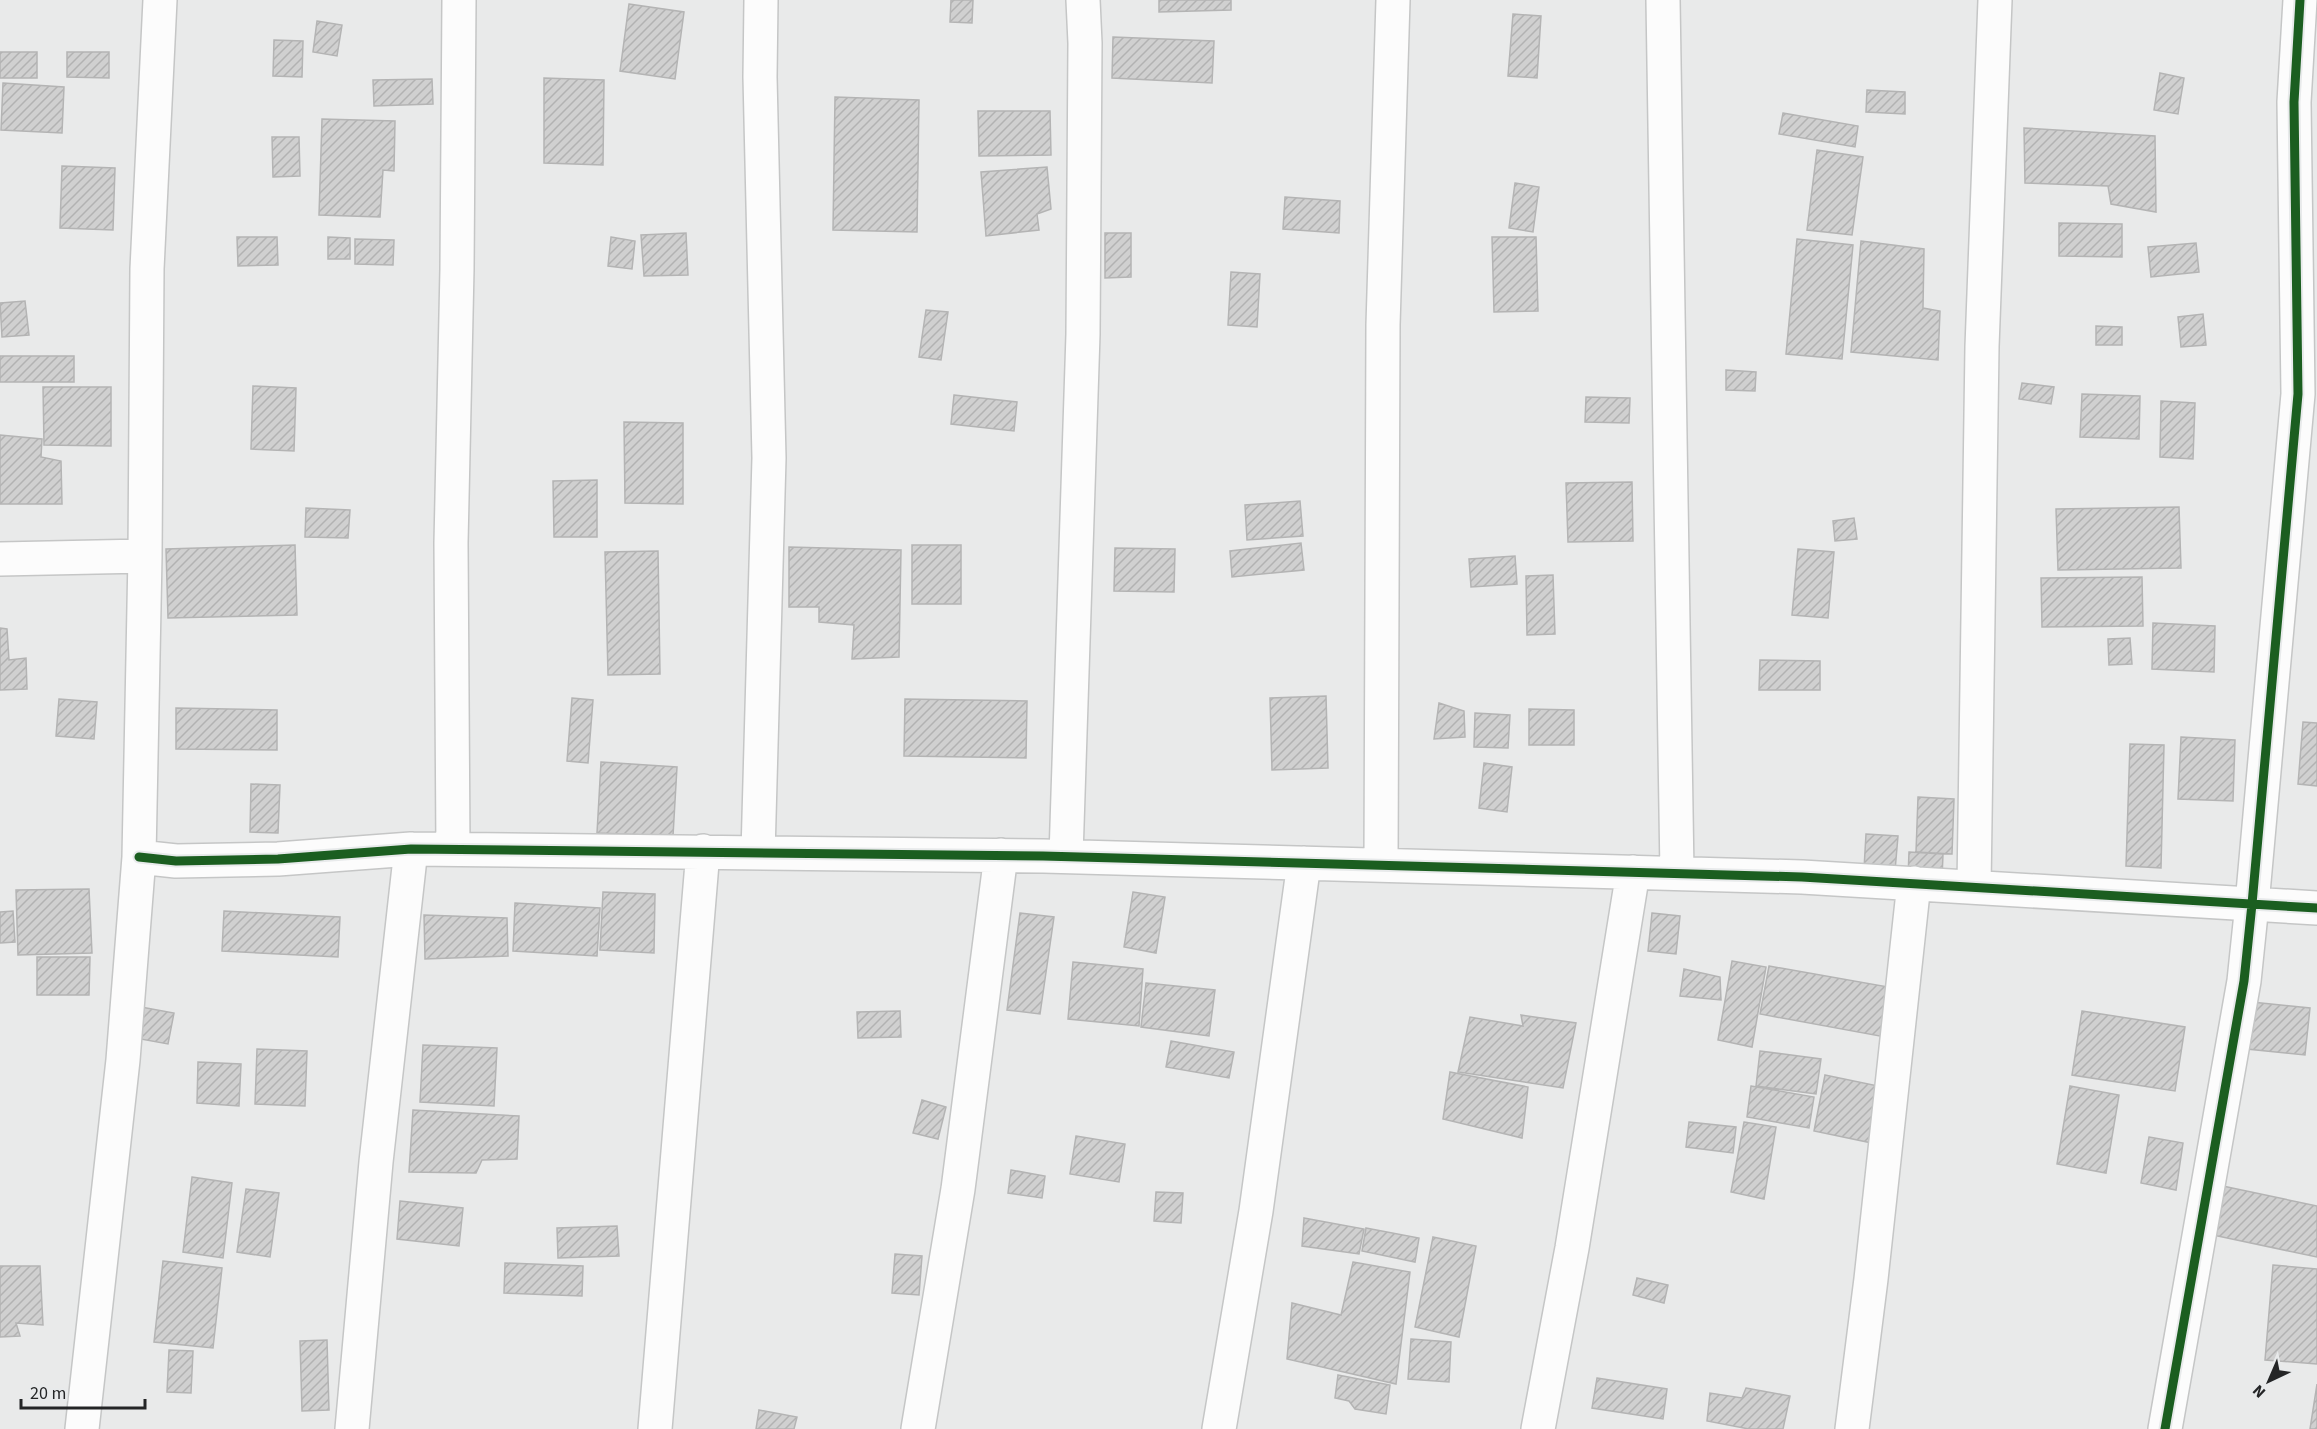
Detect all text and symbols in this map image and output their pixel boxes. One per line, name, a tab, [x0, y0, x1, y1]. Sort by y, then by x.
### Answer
north arrow	[2239, 1351, 2299, 1411]
scale bar	[21, 1372, 146, 1410]
text: N	[2248, 1379, 2271, 1403]
text: 20 m	[30, 1381, 66, 1406]

